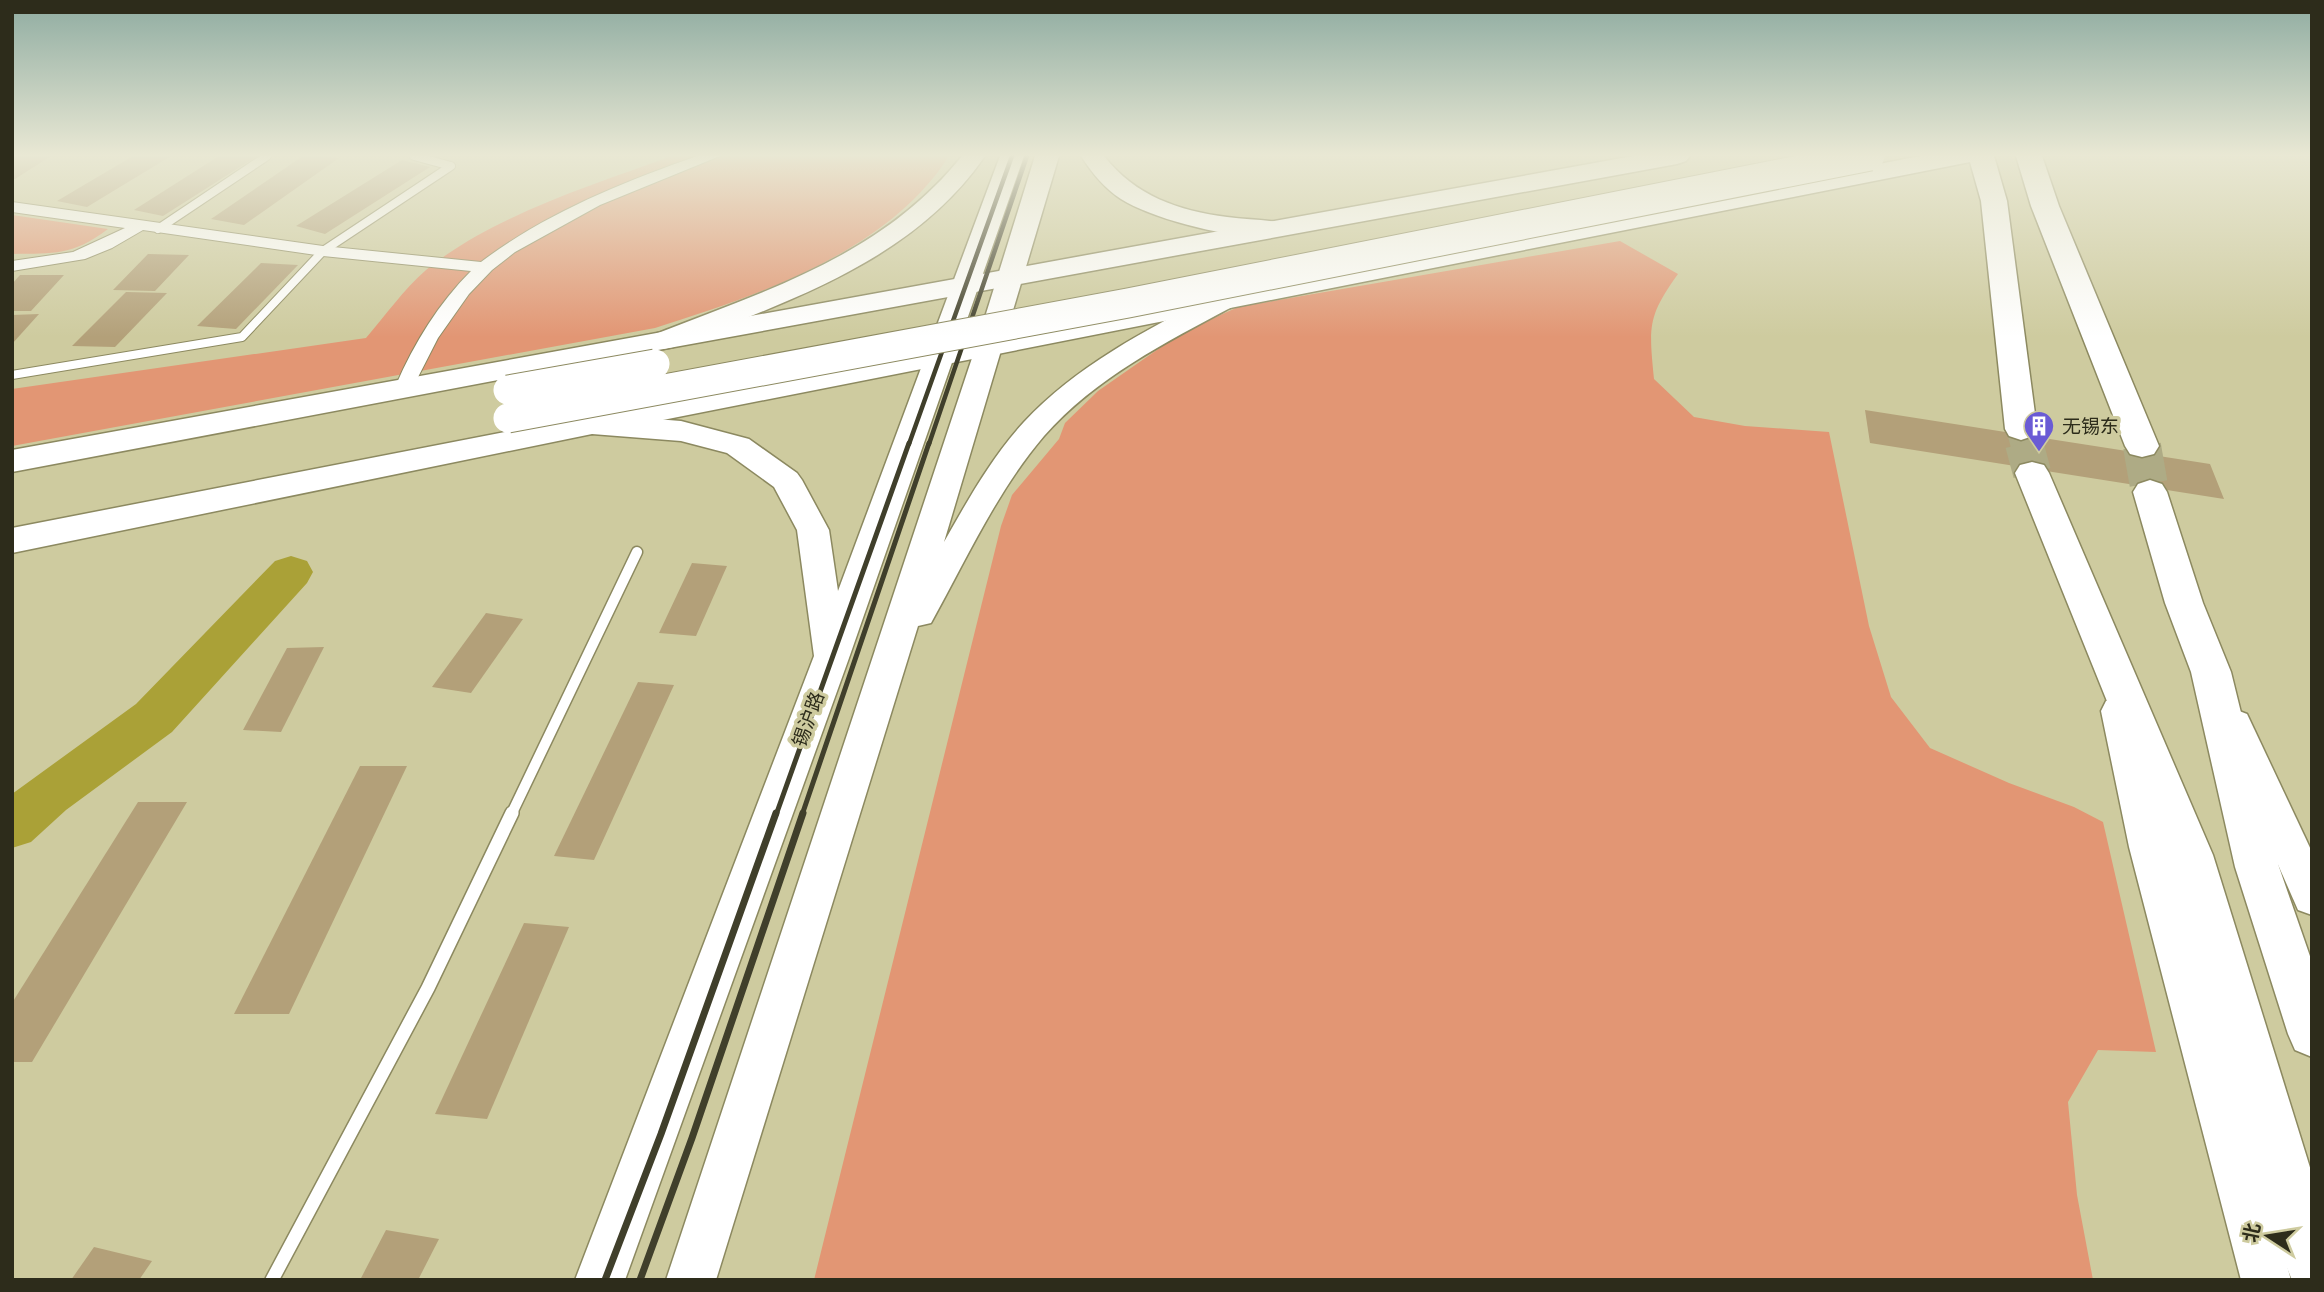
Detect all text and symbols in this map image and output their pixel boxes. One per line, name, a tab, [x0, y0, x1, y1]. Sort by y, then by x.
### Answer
building icon: 无锡东	[2022, 409, 2056, 453]
place label: 无锡东	[2062, 415, 2119, 437]
street label: 锡沪路	[788, 688, 828, 750]
north arrow	[2233, 1201, 2303, 1271]
text: 北	[2239, 1221, 2264, 1244]

